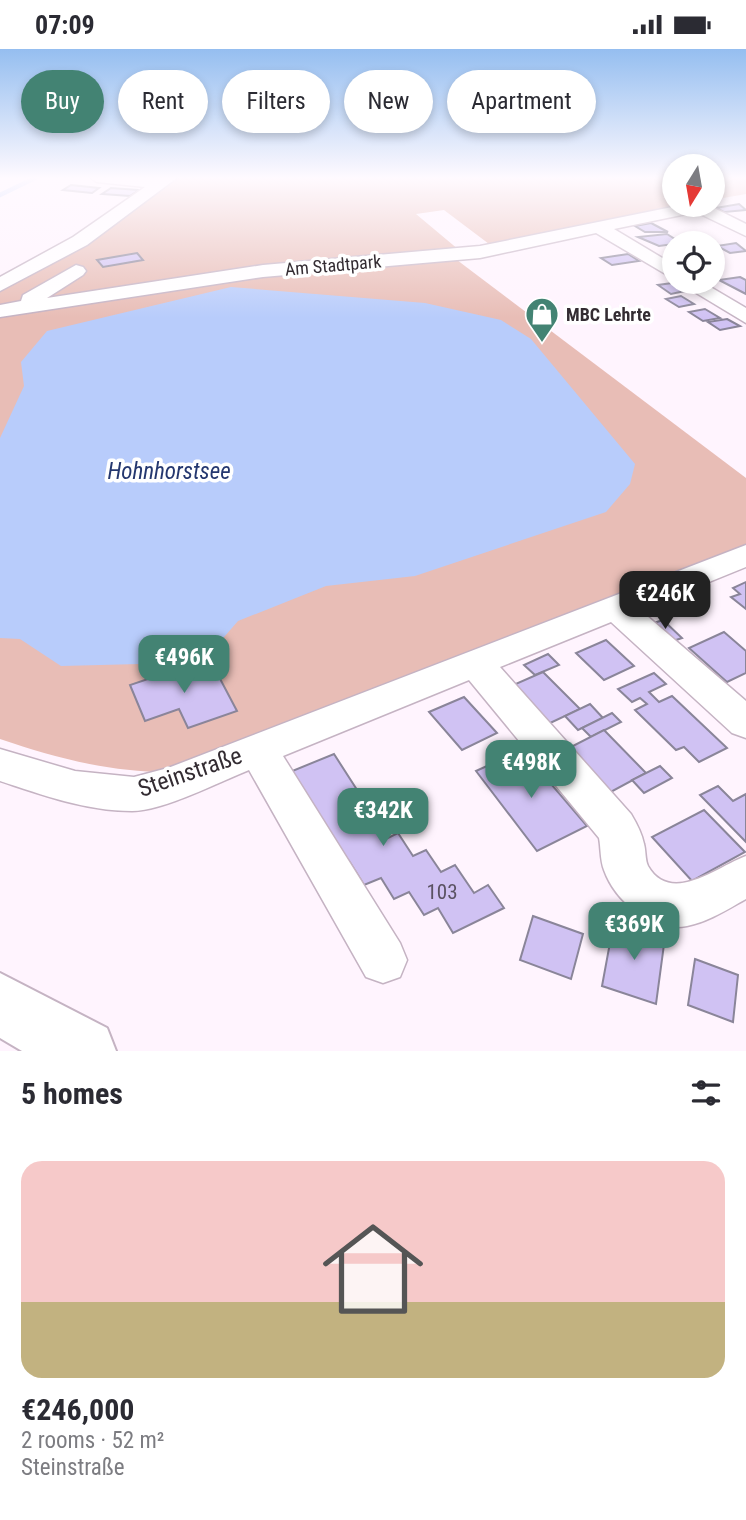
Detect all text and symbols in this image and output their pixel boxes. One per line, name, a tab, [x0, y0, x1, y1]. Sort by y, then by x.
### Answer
text: 07:09	[35, 10, 95, 40]
chip: Buy	[21, 70, 104, 133]
chip: Rent	[118, 70, 208, 133]
chip: Filters	[222, 70, 330, 133]
chip: New	[344, 70, 433, 133]
chip: Apartment	[447, 70, 596, 133]
north arrow	[662, 154, 724, 217]
map controls	[662, 154, 725, 294]
button: locate	[662, 231, 725, 294]
street label: Am Stadtpark	[284, 250, 382, 280]
shop icon: MBC Lehrte	[523, 295, 561, 344]
place label: MBC Lehrte	[566, 304, 651, 325]
water label: Hohnhorstsee	[107, 458, 231, 485]
pin: €246K	[616, 571, 714, 631]
text: €246K	[635, 580, 695, 607]
pin: €496K	[135, 635, 233, 695]
text: €496K	[154, 644, 214, 671]
street label: Steinstraße	[134, 741, 246, 803]
pin: €498K	[482, 741, 580, 800]
text: €498K	[501, 749, 561, 776]
pin: €342K	[334, 789, 432, 848]
text: €342K	[353, 797, 413, 824]
house number: 103	[426, 880, 458, 904]
pin: €369K	[585, 902, 683, 962]
text: €369K	[604, 911, 664, 938]
icon: filters	[687, 1074, 725, 1112]
text: 5 homes	[21, 1076, 123, 1111]
icon: home	[310, 1206, 436, 1332]
text: €246,000	[21, 1392, 134, 1427]
text: 2 rooms · 52 m²	[21, 1427, 164, 1454]
text: Steinstraße	[21, 1454, 125, 1481]

